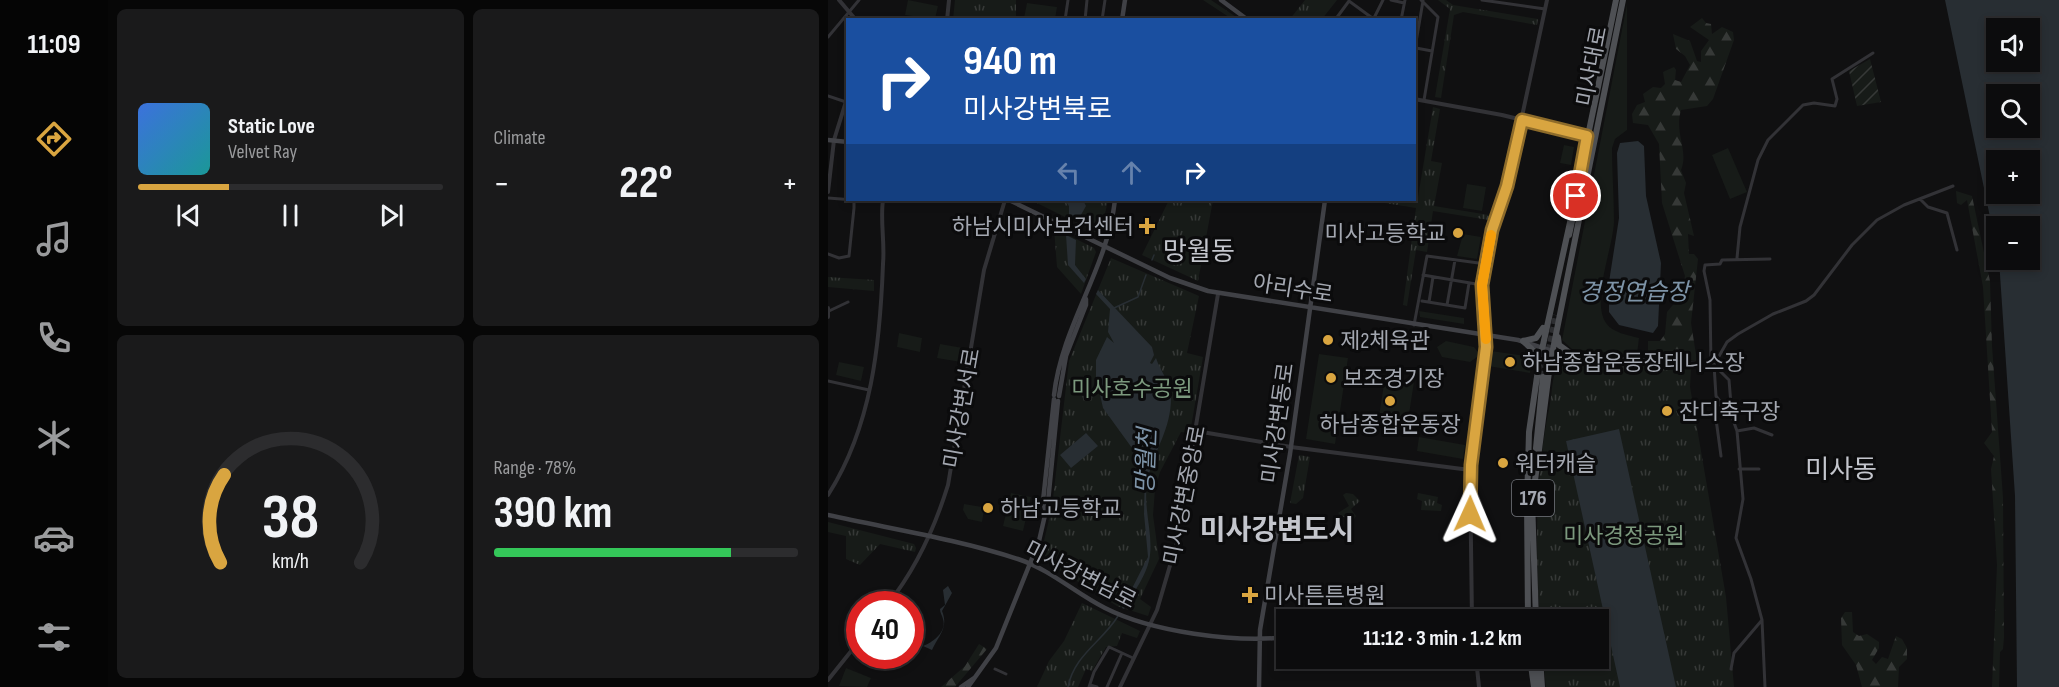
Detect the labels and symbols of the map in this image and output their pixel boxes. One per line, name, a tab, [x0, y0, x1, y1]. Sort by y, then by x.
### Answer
street label: 미사대로	[1571, 24, 1613, 109]
pin	[1550, 170, 1601, 221]
place label: 하남시미사보건센터	[952, 214, 1134, 241]
marker: 하남시미사보건센터	[1138, 217, 1156, 235]
place label: 미사고등학교	[1325, 221, 1446, 248]
marker: 미사고등학교	[1451, 226, 1465, 240]
district label: 망월동	[1163, 237, 1235, 268]
street label: 아리수로	[1251, 270, 1335, 309]
water label: 경정연습장	[1579, 278, 1692, 307]
place label: 제2체육관	[1340, 328, 1430, 355]
marker: 제2체육관	[1321, 333, 1335, 347]
street label: 미사강변서로	[939, 346, 986, 470]
place label: 하남종합운동장테니스장	[1522, 350, 1745, 377]
marker: 하남종합운동장테니스장	[1503, 355, 1517, 369]
street label: 미사강변동로	[1257, 361, 1300, 485]
place label: 보조경기장	[1343, 366, 1444, 393]
marker: 보조경기장	[1324, 371, 1338, 385]
park label: 미사호수공원	[1071, 376, 1193, 403]
marker: 하남종합운동장	[1383, 394, 1397, 408]
place label: 잔디축구장	[1679, 399, 1780, 426]
marker: 잔디축구장	[1660, 404, 1674, 418]
place label: 하남종합운동장	[1319, 412, 1461, 439]
street label: 미사강변중앙로	[1159, 423, 1212, 567]
water label: 망월천	[1131, 424, 1162, 495]
place label: 워터캐슬	[1515, 451, 1596, 478]
district label: 미사동	[1805, 455, 1877, 486]
marker: 워터캐슬	[1496, 456, 1510, 470]
road number: 176	[1512, 480, 1554, 516]
position arrow	[1438, 482, 1502, 546]
place label: 하남고등학교	[1000, 496, 1121, 523]
marker: 하남고등학교	[981, 501, 995, 515]
district label: 미사강변도시	[1200, 514, 1354, 547]
park label: 미사경정공원	[1563, 523, 1685, 550]
street label: 미사강변남로	[1020, 536, 1141, 615]
place label: 미사튼튼병원	[1264, 583, 1385, 610]
marker: 미사튼튼병원	[1241, 586, 1259, 604]
speed limit sign: 40	[846, 591, 924, 669]

